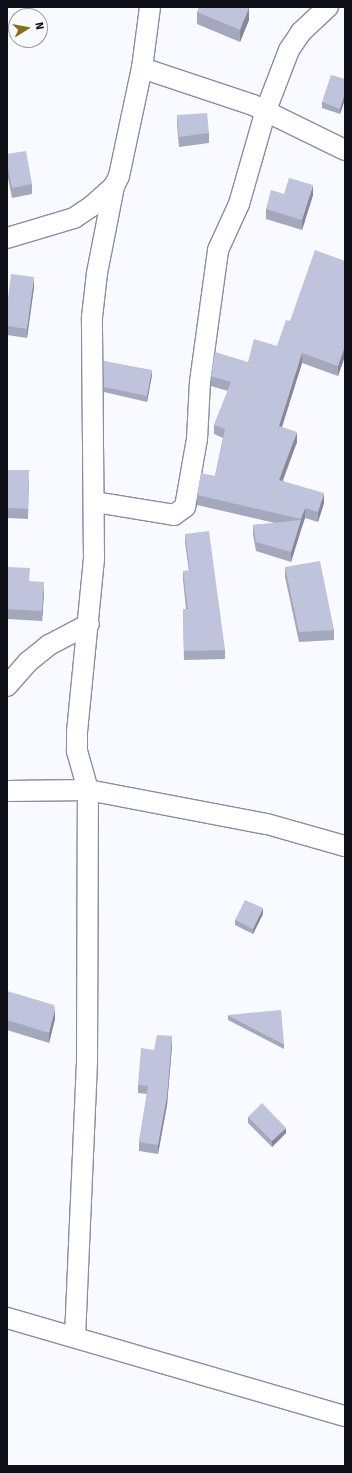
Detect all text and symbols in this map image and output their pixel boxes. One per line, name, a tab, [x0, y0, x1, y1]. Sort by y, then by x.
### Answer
north arrow	[8, 8, 48, 48]
text: N	[32, 21, 46, 31]

